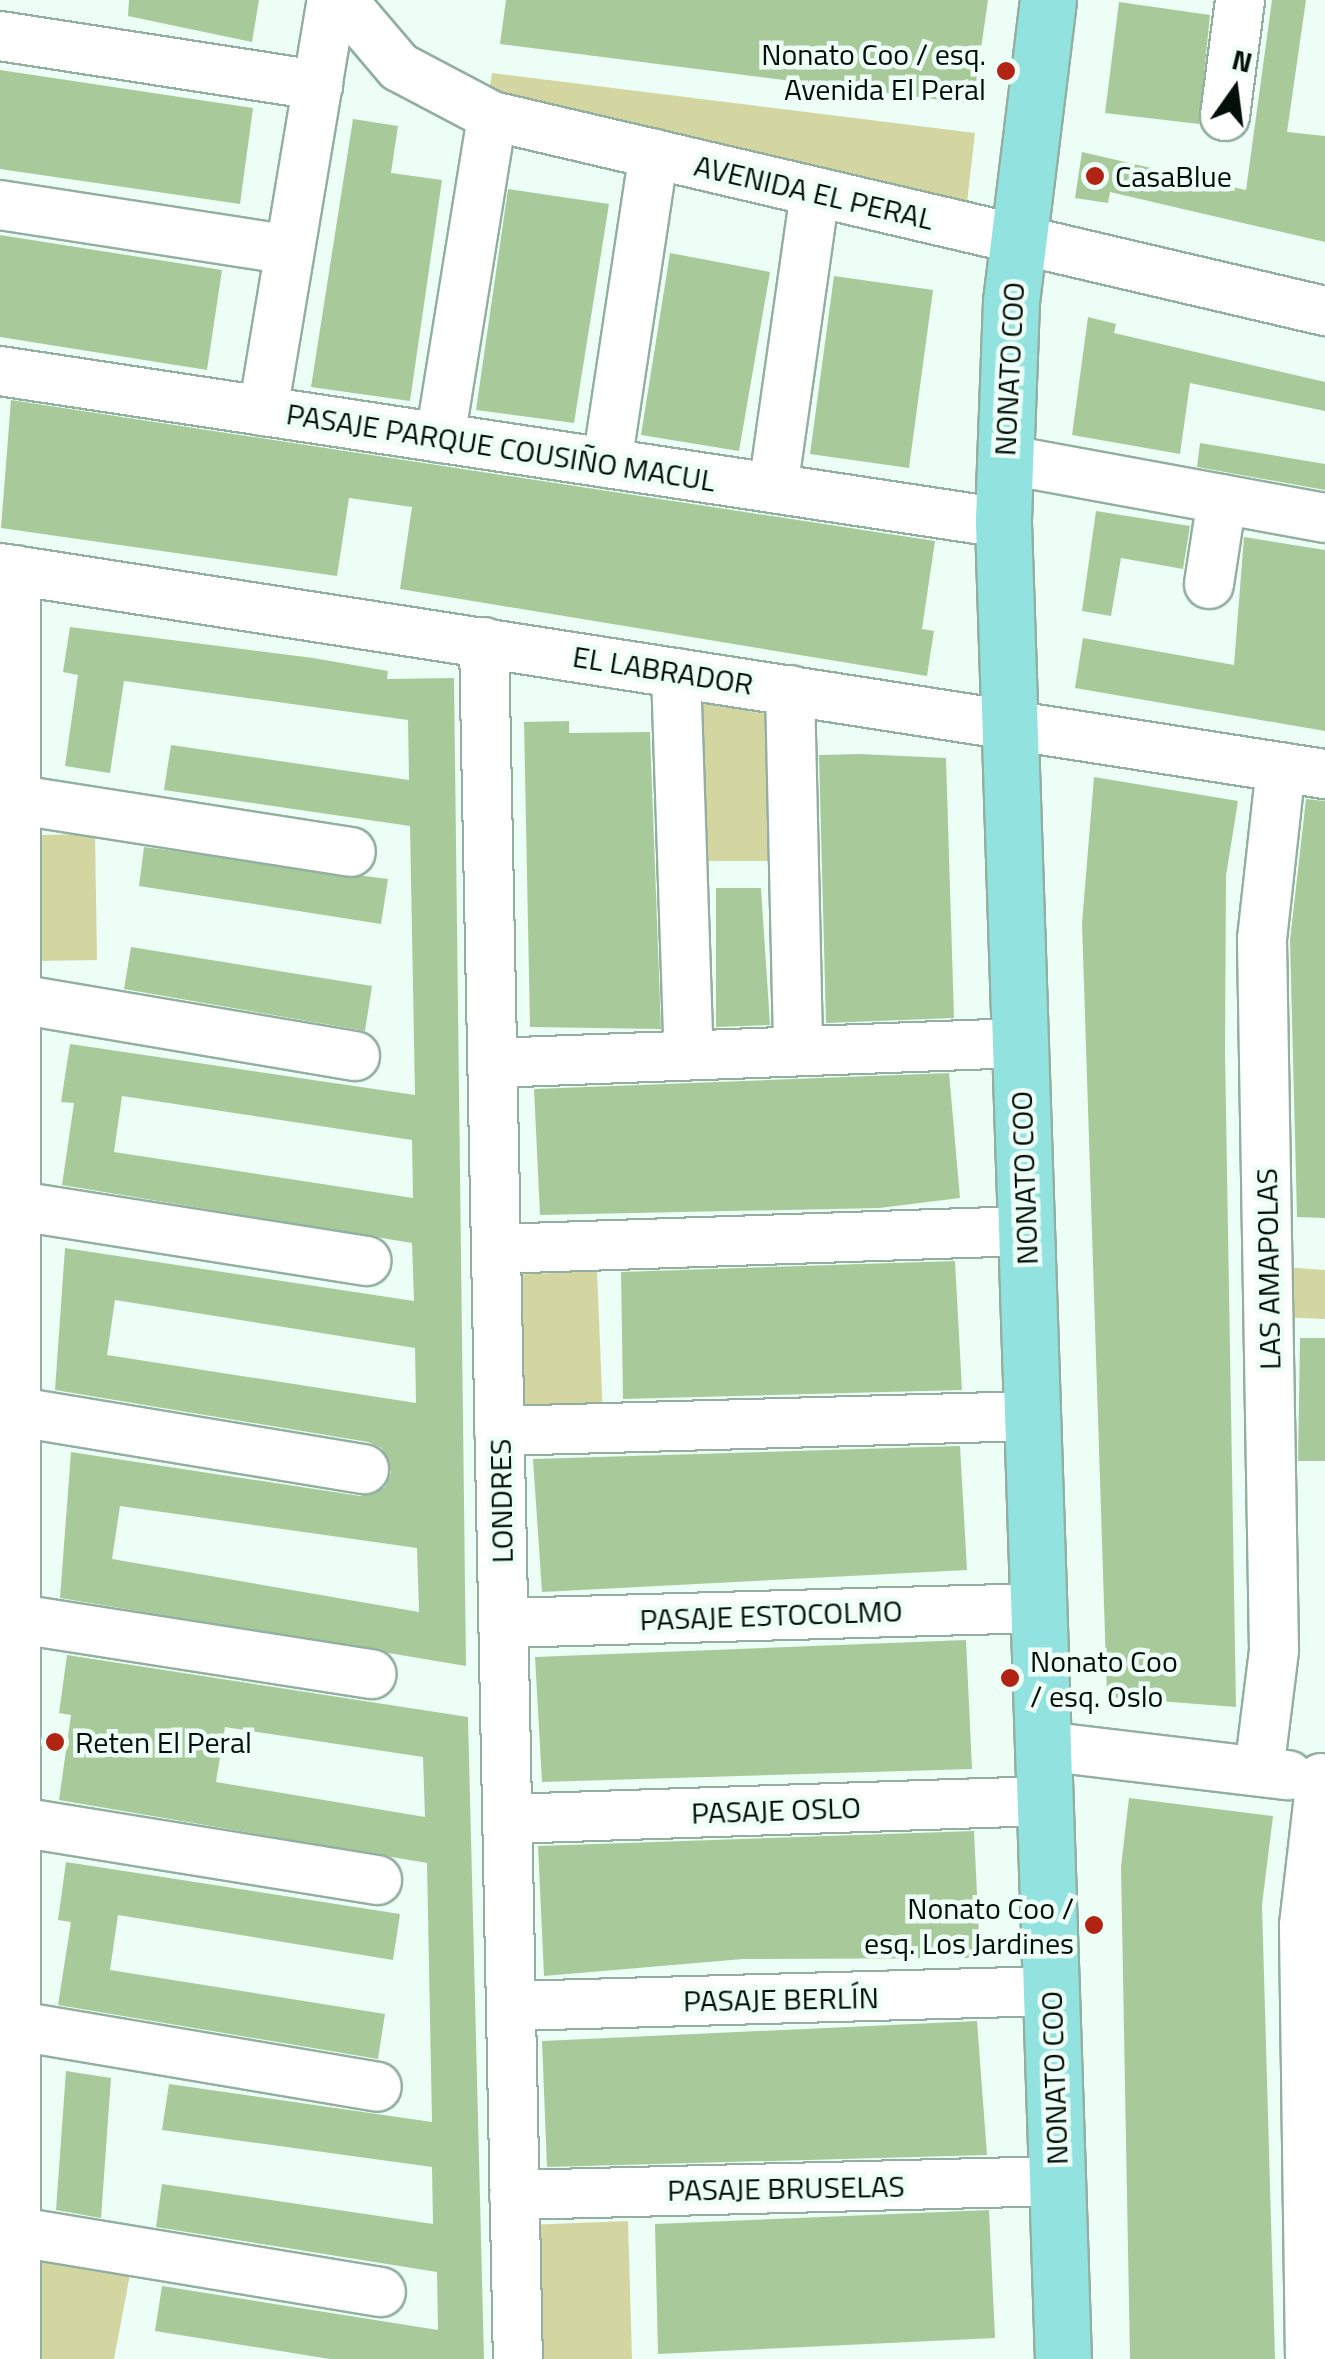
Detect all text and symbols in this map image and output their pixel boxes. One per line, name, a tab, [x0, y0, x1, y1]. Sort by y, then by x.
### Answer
place label: Nonato Coo / esq. Avenida El Peral	[761, 36, 986, 106]
text: N	[1228, 37, 1257, 84]
north arrow	[1185, 40, 1285, 140]
marker: Nonato Coo / esq. Avenida El Peral	[995, 60, 1017, 82]
street label: AVENIDA EL PERAL	[691, 147, 937, 237]
place label: CasaBlue	[1115, 158, 1232, 194]
marker: CasaBlue	[1084, 165, 1106, 187]
street label: NONATO COO	[986, 281, 1032, 457]
street label: PASAJE PARQUE COUSIÑO MACUL	[284, 395, 718, 499]
street label: EL LABRADOR	[570, 638, 756, 702]
street label: NONATO COO	[1003, 1090, 1045, 1266]
street label: LAS AMAPOLAS	[1248, 1168, 1288, 1370]
street label: LONDRES	[482, 1438, 520, 1564]
street label: PASAJE ESTOCOLMO	[639, 1592, 903, 1638]
place label: Nonato Coo / esq. Oslo	[1030, 1643, 1178, 1714]
marker: Nonato Coo / esq. Oslo	[999, 1667, 1021, 1689]
place label: Reten El Peral	[75, 1724, 252, 1760]
marker: Reten El Peral	[44, 1731, 66, 1753]
street label: PASAJE OSLO	[691, 1789, 861, 1831]
place label: Nonato Coo / esq. Los Jardines	[864, 1890, 1074, 1960]
marker: Nonato Coo / esq. Los Jardines	[1083, 1914, 1105, 1936]
street label: PASAJE BERLÍN	[683, 1979, 879, 2019]
street label: NONATO COO	[1033, 1990, 1075, 2166]
street label: PASAJE BRUSELAS	[667, 2168, 905, 2208]

